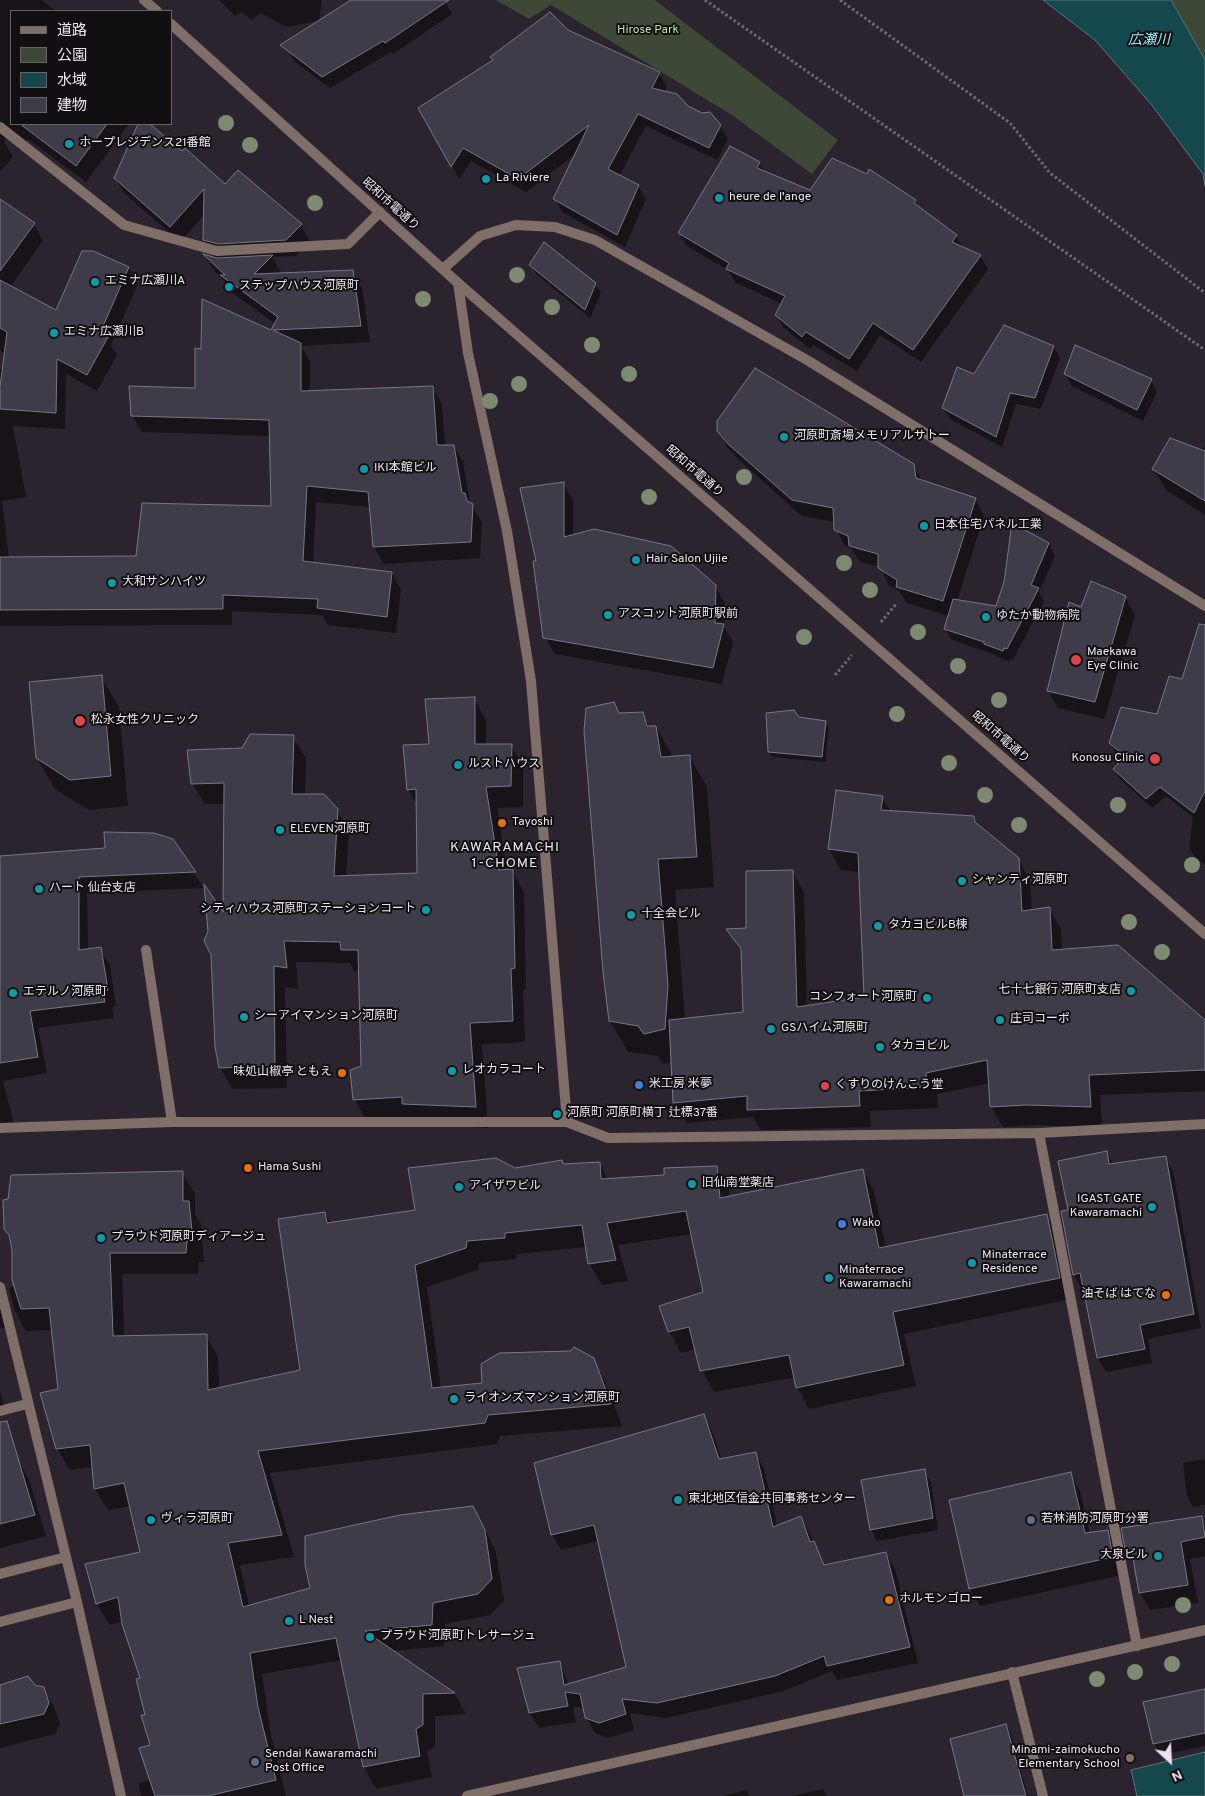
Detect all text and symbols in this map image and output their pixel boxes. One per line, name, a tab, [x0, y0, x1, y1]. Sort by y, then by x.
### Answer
legend	[10, 10, 172, 125]
text: 道路	[57, 22, 87, 41]
park label: Hirose Park	[617, 24, 679, 38]
water label: 広瀬川	[1128, 33, 1170, 49]
text: 公園	[57, 47, 87, 66]
text: 水域	[57, 72, 87, 91]
text: 建物	[57, 97, 87, 116]
place label: ホープレジデンス21番館	[79, 137, 211, 151]
marker: ホープレジデンス21番館	[63, 138, 75, 150]
place label: La Riviere	[496, 172, 549, 186]
marker: La Riviere	[480, 173, 492, 185]
street label: 昭和市電通り	[358, 176, 422, 234]
place label: heure de l'ange	[729, 191, 811, 205]
marker: heure de l'ange	[713, 192, 725, 204]
place label: エミナ広瀬川A	[105, 275, 185, 289]
marker: エミナ広瀬川A	[89, 276, 101, 288]
place label: ステップハウス河原町	[239, 280, 359, 294]
marker: ステップハウス河原町	[223, 281, 235, 293]
place label: エミナ広瀬川B	[64, 326, 144, 340]
marker: エミナ広瀬川B	[48, 327, 60, 339]
place label: 河原町斎場メモリアルサトー	[794, 430, 950, 444]
marker: 河原町斎場メモリアルサトー	[778, 431, 790, 443]
street label: 昭和市電通り	[662, 443, 726, 501]
place label: IKI本館ビル	[374, 462, 437, 476]
marker: IKI本館ビル	[358, 463, 370, 475]
place label: 日本住宅パネル工業	[934, 519, 1042, 533]
marker: 日本住宅パネル工業	[918, 520, 930, 532]
place label: Hair Salon Ujiie	[646, 553, 728, 567]
marker: Hair Salon Ujiie	[630, 554, 642, 566]
place label: 大和サンハイツ	[122, 576, 206, 590]
marker: 大和サンハイツ	[106, 577, 118, 589]
place label: アスコット河原町駅前	[618, 608, 738, 622]
marker: アスコット河原町駅前	[602, 609, 614, 621]
place label: ゆたか動物病院	[996, 610, 1080, 624]
marker: ゆたか動物病院	[980, 611, 992, 623]
place label: Maekawa Eye Clinic	[1087, 646, 1139, 674]
marker: Maekawa Eye Clinic	[1069, 653, 1083, 667]
street label: 昭和市電通り	[968, 709, 1032, 767]
marker: 松永女性クリニック	[73, 714, 87, 728]
place label: 松永女性クリニック	[91, 714, 199, 728]
place label: Konosu Clinic	[1071, 752, 1144, 766]
marker: Konosu Clinic	[1148, 752, 1162, 766]
place label: ルストハウス	[468, 758, 540, 772]
marker: ルストハウス	[452, 759, 464, 771]
place label: Tayoshi	[512, 816, 553, 830]
marker: Tayoshi	[496, 817, 508, 829]
place label: ELEVEN河原町	[290, 823, 370, 837]
marker: ELEVEN河原町	[274, 824, 286, 836]
district label: KAWARAMACHI 1-CHOME	[449, 840, 561, 872]
place label: シャンティ河原町	[972, 874, 1068, 888]
marker: シャンティ河原町	[956, 875, 968, 887]
place label: ハート 仙台支店	[49, 882, 136, 896]
marker: ハート 仙台支店	[33, 883, 45, 895]
place label: シティハウス河原町ステーションコート	[200, 903, 416, 917]
marker: シティハウス河原町ステーションコート	[420, 904, 432, 916]
place label: 十全会ビル	[641, 908, 701, 922]
marker: 十全会ビル	[625, 909, 637, 921]
place label: タカヨビルB棟	[888, 919, 968, 933]
marker: タカヨビルB棟	[872, 920, 884, 932]
place label: 七十七銀行 河原町支店	[998, 984, 1121, 998]
marker: 七十七銀行 河原町支店	[1125, 985, 1137, 997]
place label: エテルノ河原町	[23, 986, 107, 1000]
marker: エテルノ河原町	[7, 987, 19, 999]
place label: コンフォート河原町	[809, 991, 917, 1005]
marker: コンフォート河原町	[921, 992, 933, 1004]
place label: シーアイマンション河原町	[254, 1010, 398, 1024]
marker: シーアイマンション河原町	[238, 1011, 250, 1023]
place label: 庄司コーポ	[1010, 1013, 1070, 1027]
marker: 庄司コーポ	[994, 1014, 1006, 1026]
place label: GSハイム河原町	[781, 1022, 868, 1036]
marker: GSハイム河原町	[765, 1023, 777, 1035]
place label: タカヨビル	[890, 1040, 950, 1054]
marker: タカヨビル	[874, 1041, 886, 1053]
place label: レオカラコート	[462, 1064, 546, 1078]
marker: レオカラコート	[446, 1065, 458, 1077]
place label: 味処山椒亭 ともえ	[233, 1066, 332, 1080]
marker: 味処山椒亭 ともえ	[336, 1067, 348, 1079]
place label: 米工房 米夢	[649, 1078, 712, 1092]
marker: 米工房 米夢	[633, 1079, 645, 1091]
place label: くすりのけんこう堂	[835, 1079, 943, 1093]
marker: くすりのけんこう堂	[819, 1080, 831, 1092]
place label: 河原町 河原町横丁 辻標37番	[567, 1107, 718, 1121]
marker: 河原町 河原町横丁 辻標37番	[551, 1108, 563, 1120]
place label: Hama Sushi	[258, 1161, 321, 1175]
marker: Hama Sushi	[242, 1162, 254, 1174]
place label: 旧仙南堂薬店	[702, 1177, 774, 1191]
marker: 旧仙南堂薬店	[686, 1178, 698, 1190]
place label: アイザワビル	[469, 1180, 541, 1194]
marker: アイザワビル	[453, 1181, 465, 1193]
place label: IGAST GATE Kawaramachi	[1070, 1193, 1142, 1221]
marker: IGAST GATE Kawaramachi	[1146, 1201, 1158, 1213]
place label: Wako	[852, 1217, 881, 1231]
marker: Wako	[836, 1218, 848, 1230]
place label: プラウド河原町ディアージュ	[111, 1231, 266, 1245]
marker: プラウド河原町ディアージュ	[95, 1232, 107, 1244]
place label: Minaterrace Residence	[982, 1249, 1047, 1277]
marker: Minaterrace Residence	[966, 1257, 978, 1269]
place label: Minaterrace Kawaramachi	[839, 1264, 911, 1292]
marker: Minaterrace Kawaramachi	[823, 1272, 835, 1284]
place label: 油そば はてな	[1081, 1288, 1156, 1302]
marker: 油そば はてな	[1160, 1289, 1172, 1301]
place label: ライオンズマンション河原町	[464, 1392, 620, 1406]
marker: ライオンズマンション河原町	[448, 1393, 460, 1405]
place label: 東北地区信金共同事務センター	[688, 1493, 856, 1507]
marker: 東北地区信金共同事務センター	[672, 1494, 684, 1506]
place label: ヴィラ河原町	[161, 1513, 233, 1527]
place label: 若林消防河原町分署	[1041, 1513, 1149, 1527]
marker: ヴィラ河原町	[145, 1514, 157, 1526]
marker: 若林消防河原町分署	[1025, 1514, 1037, 1526]
place label: 大泉ビル	[1100, 1549, 1148, 1563]
marker: 大泉ビル	[1152, 1550, 1164, 1562]
place label: ホルモンゴロー	[899, 1593, 983, 1607]
marker: ホルモンゴロー	[883, 1594, 895, 1606]
place label: L Nest	[299, 1614, 333, 1628]
marker: L Nest	[283, 1615, 295, 1627]
place label: プラウド河原町トレサージュ	[380, 1630, 536, 1644]
marker: プラウド河原町トレサージュ	[364, 1631, 376, 1643]
north arrow	[1145, 1736, 1195, 1786]
place label: Minami-zaimokucho Elementary School	[1011, 1744, 1120, 1772]
place label: Sendai Kawaramachi Post Office	[265, 1748, 377, 1776]
marker: Minami-zaimokucho Elementary School	[1124, 1752, 1136, 1764]
marker: Sendai Kawaramachi Post Office	[249, 1756, 261, 1768]
text: N	[1168, 1765, 1185, 1785]

